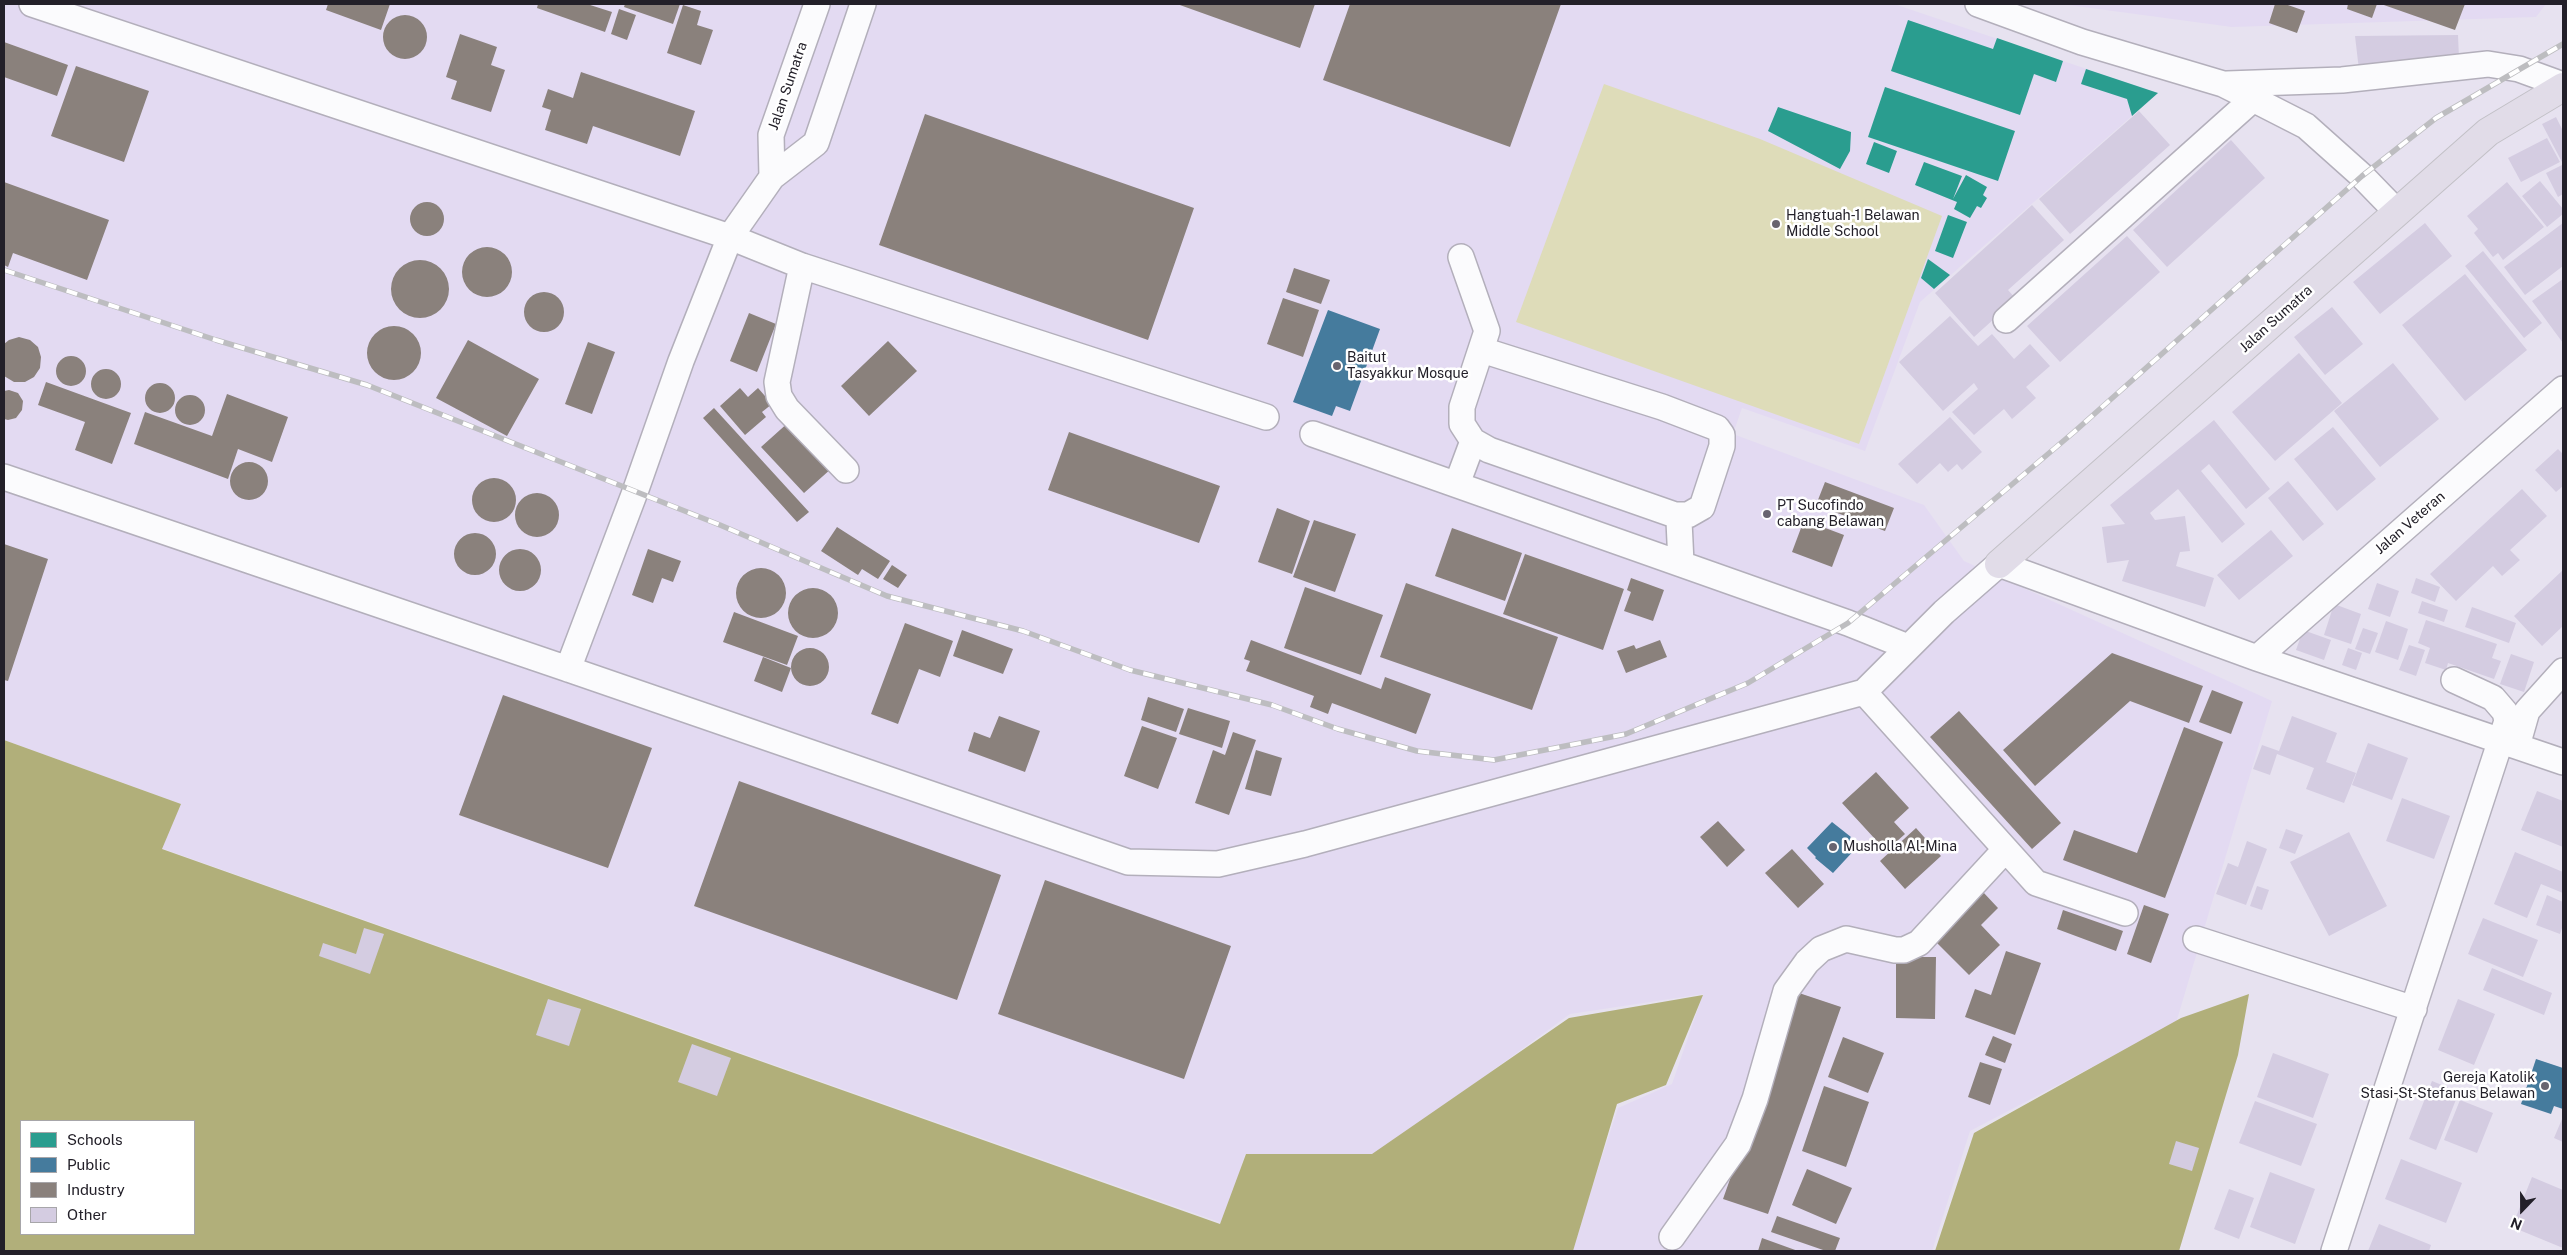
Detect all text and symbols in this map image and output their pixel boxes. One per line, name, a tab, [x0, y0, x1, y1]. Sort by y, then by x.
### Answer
street label: Jalan Sumatra	[765, 40, 811, 132]
place label: Hangtuah-1 Belawan Middle School	[1786, 208, 1920, 240]
marker: Hangtuah-1 Belawan Middle School	[1770, 218, 1782, 230]
street label: Jalan Sumatra	[2236, 282, 2316, 356]
place label: Baitut Tasyakkur Mosque	[1347, 350, 1469, 382]
marker: Baitut Tasyakkur Mosque	[1331, 360, 1343, 372]
street label: Jalan Veteran	[2372, 488, 2448, 558]
place label: PT Sucofindo cabang Belawan	[1777, 498, 1884, 530]
marker: PT Sucofindo cabang Belawan	[1761, 508, 1773, 520]
place label: Musholla Al-Mina	[1843, 839, 1957, 855]
marker: Musholla Al-Mina	[1827, 841, 1839, 853]
place label: Gereja Katolik Stasi-St-Stefanus Belawan	[2360, 1070, 2535, 1102]
marker: Gereja Katolik Stasi-St-Stefanus Belawan	[2539, 1080, 2551, 1092]
legend	[20, 1120, 195, 1235]
text: Schools	[67, 1131, 123, 1148]
text: Public	[67, 1156, 111, 1173]
text: Industry	[67, 1181, 125, 1198]
north arrow	[2497, 1185, 2547, 1235]
text: Other	[67, 1206, 107, 1223]
text: N	[2508, 1214, 2524, 1233]

